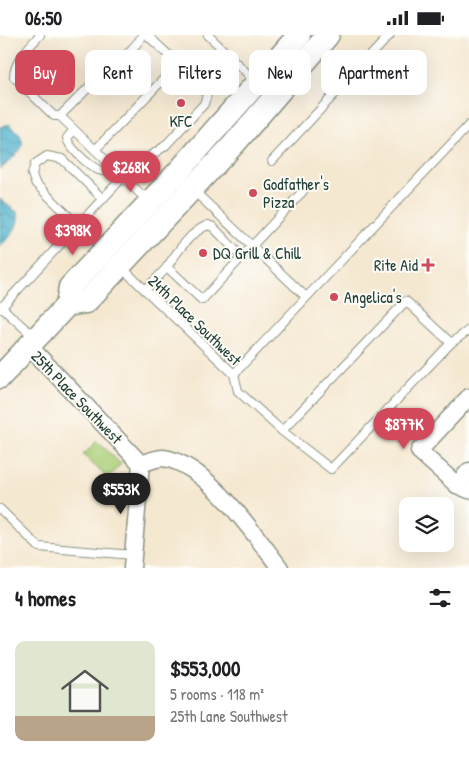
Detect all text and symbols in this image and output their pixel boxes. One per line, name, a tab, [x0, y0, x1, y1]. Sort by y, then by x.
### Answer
text: 06:50	[25, 5, 62, 31]
chip: Buy	[15, 50, 75, 95]
chip: Rent	[85, 50, 151, 95]
chip: Filters	[161, 50, 239, 95]
chip: New	[249, 50, 311, 95]
chip: Apartment	[321, 50, 427, 95]
marker: KFC	[175, 97, 187, 109]
place label: KFC	[169, 110, 193, 132]
pin: $268K	[96, 151, 166, 193]
text: $268K	[112, 156, 150, 178]
place label: Godfather's Pizza	[263, 173, 329, 213]
marker: Godfather's Pizza	[247, 187, 259, 199]
pin: $398K	[38, 213, 108, 256]
text: $398K	[55, 219, 91, 241]
place label: DQ Grill & Chill	[213, 242, 301, 264]
marker: DQ Grill & Chill	[197, 247, 209, 259]
place label: Rite Aid	[374, 254, 418, 276]
marker: Rite Aid	[422, 259, 434, 271]
street label: 24th Place Southwest	[144, 270, 247, 371]
place label: Angelica's	[344, 286, 402, 308]
marker: Angelica's	[328, 291, 340, 303]
street label: 25th Place Southwest	[27, 345, 128, 449]
pin: $877K	[369, 407, 439, 450]
text: $877K	[384, 413, 424, 435]
pin: $553K	[86, 473, 156, 515]
text: $553K	[102, 478, 140, 500]
map controls	[399, 497, 454, 552]
button: layers	[399, 497, 454, 552]
text: 4 homes	[15, 584, 76, 613]
icon: filters	[426, 584, 454, 612]
text: $553,000	[170, 654, 240, 683]
icon: home	[55, 661, 115, 721]
text: 5 rooms · 118 m²	[170, 683, 264, 705]
text: 25th Lane Southwest	[170, 705, 288, 727]

